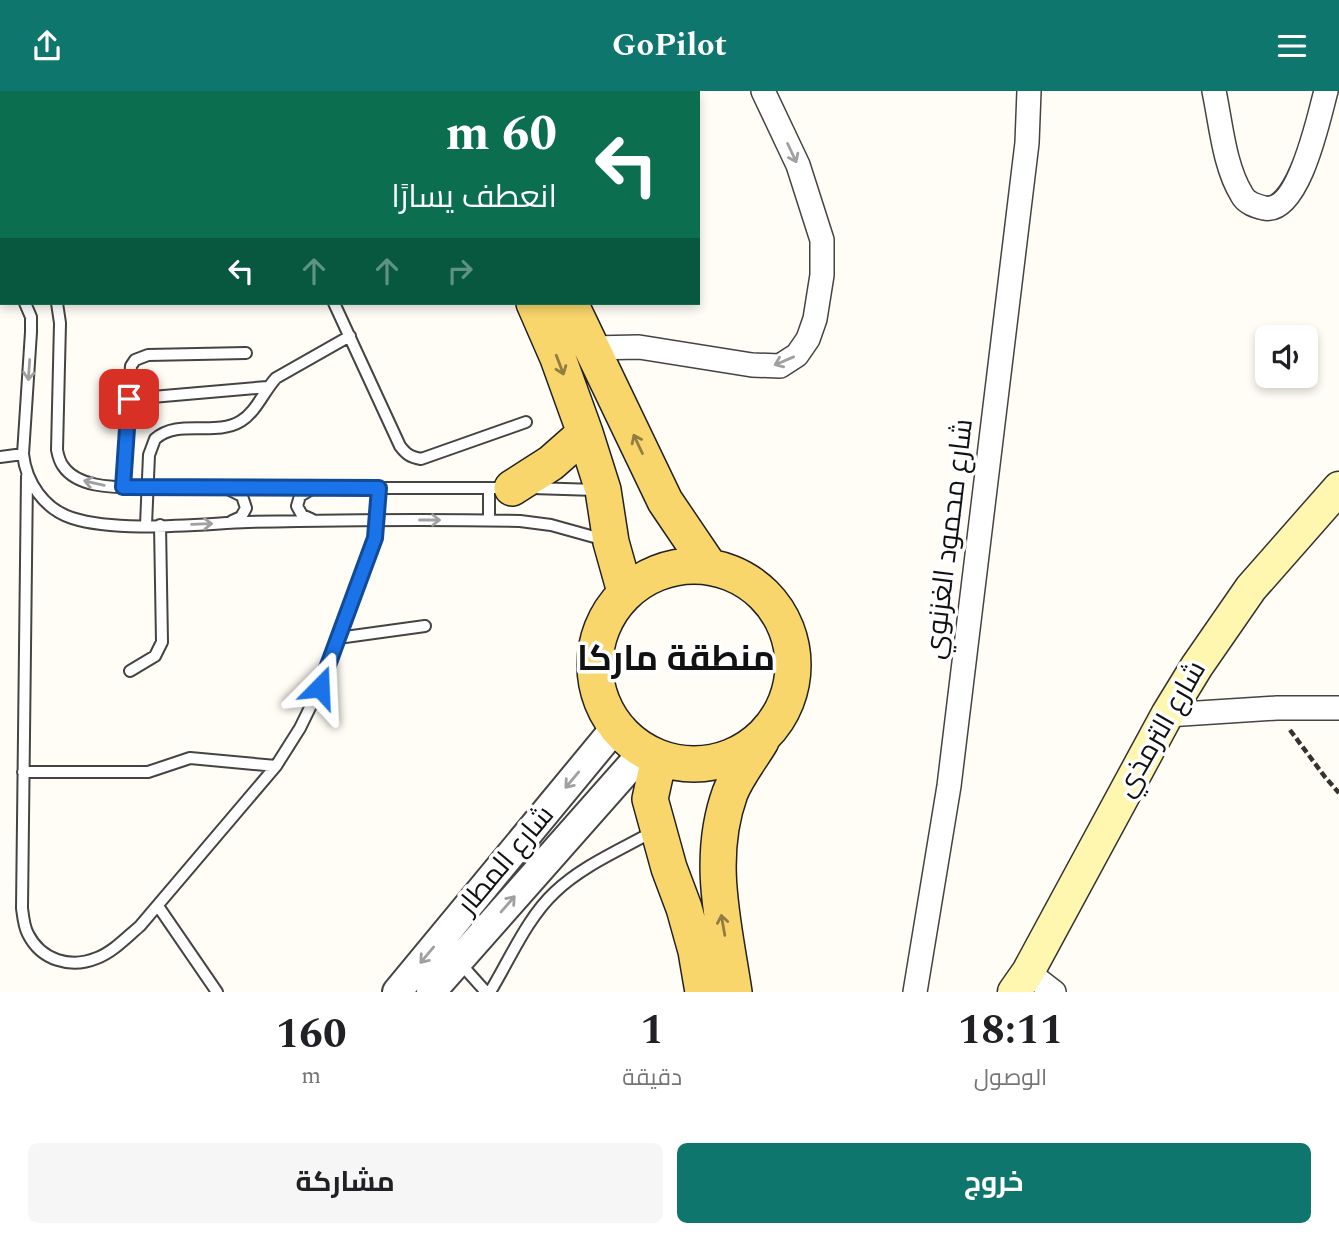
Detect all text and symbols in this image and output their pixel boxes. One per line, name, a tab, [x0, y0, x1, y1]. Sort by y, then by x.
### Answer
text: GoPilot	[612, 21, 727, 70]
icon: share	[28, 27, 66, 65]
icon: menu	[1273, 27, 1311, 65]
text: 60 m	[446, 97, 557, 172]
icon: left	[581, 119, 672, 210]
one-way arrow	[787, 142, 800, 163]
text: انعطف يسارًا	[391, 173, 557, 222]
icon: left	[222, 252, 260, 290]
icon: ahead	[295, 252, 333, 290]
icon: ahead	[368, 252, 406, 290]
icon: right	[441, 252, 479, 290]
map controls	[1255, 325, 1318, 388]
button: sound	[1255, 325, 1318, 388]
one-way arrow	[555, 354, 568, 376]
one-way arrow	[774, 356, 795, 369]
one-way arrow	[22, 358, 35, 380]
pin	[99, 369, 159, 429]
icon: arrive	[110, 380, 148, 418]
street label: شارع محمود الغزنوي	[913, 416, 985, 662]
one-way arrow	[630, 434, 644, 455]
one-way arrow	[83, 475, 106, 489]
one-way arrow	[418, 513, 441, 527]
one-way arrow	[191, 517, 214, 530]
district label: منطقة ماركا	[577, 633, 775, 686]
position arrow	[283, 650, 357, 724]
street label: شارع الترمذي	[1105, 653, 1217, 805]
one-way arrow	[565, 770, 580, 788]
street label: شارع المطار	[446, 796, 565, 926]
one-way arrow	[500, 895, 516, 913]
one-way arrow	[716, 914, 730, 936]
one-way arrow	[420, 946, 436, 964]
text: 1	[640, 999, 664, 1062]
text: 18:11	[958, 999, 1063, 1062]
text: 160	[276, 1003, 346, 1066]
text: m	[301, 1059, 321, 1094]
text: دقيقة	[622, 1061, 682, 1096]
text: الوصول	[974, 1061, 1047, 1096]
button: مشاركة	[28, 1143, 663, 1223]
button: خروج	[677, 1143, 1311, 1223]

